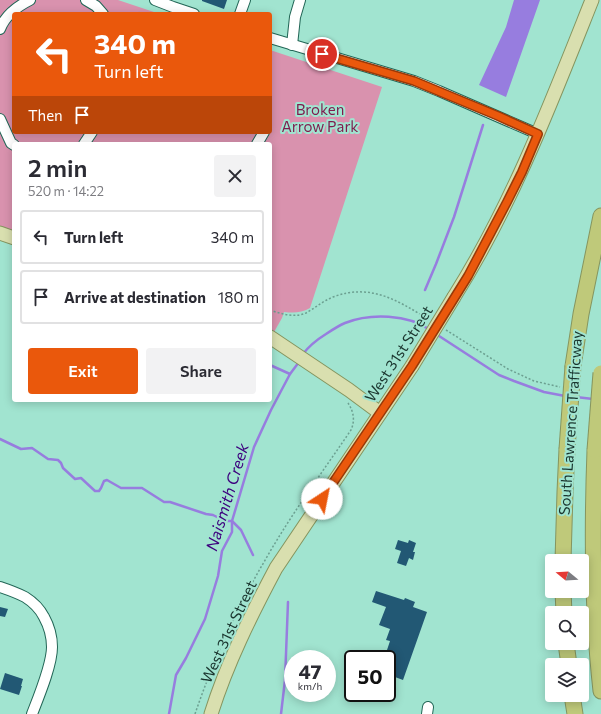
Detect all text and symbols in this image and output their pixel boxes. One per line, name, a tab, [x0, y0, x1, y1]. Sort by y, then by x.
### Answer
text: 340 m	[94, 26, 176, 60]
icon: left	[28, 28, 80, 80]
pin	[305, 37, 339, 71]
icon: arrive	[311, 43, 333, 65]
text: Turn left	[94, 60, 163, 82]
park label: Broken Arrow Park	[281, 100, 359, 135]
icon: arrive	[71, 104, 93, 126]
text: Then	[28, 106, 63, 124]
text: 2 min	[28, 153, 87, 182]
button: close	[214, 155, 256, 197]
text: 520 m · 14:22	[28, 183, 104, 199]
icon: left	[30, 226, 52, 248]
text: Turn left	[64, 228, 123, 246]
text: 340 m	[211, 228, 254, 246]
icon: arrive	[30, 286, 52, 308]
text: Arrive at destination	[64, 288, 206, 306]
text: 180 m	[218, 288, 259, 306]
street label: West 31st Street	[360, 302, 436, 405]
street label: South Lawrence Trafficway	[555, 330, 585, 516]
button: Exit	[28, 348, 138, 394]
button: Share	[146, 348, 256, 394]
water label: Naismith Creek	[201, 441, 252, 553]
position arrow	[301, 478, 343, 520]
north arrow	[545, 554, 589, 598]
map controls	[545, 554, 589, 702]
street label: West 31st Street	[196, 577, 260, 686]
button: search	[545, 606, 589, 650]
speed limit sign: 50	[344, 650, 396, 702]
button: layers	[545, 658, 589, 702]
text: 47	[299, 659, 321, 683]
text: km/h	[298, 680, 322, 692]

